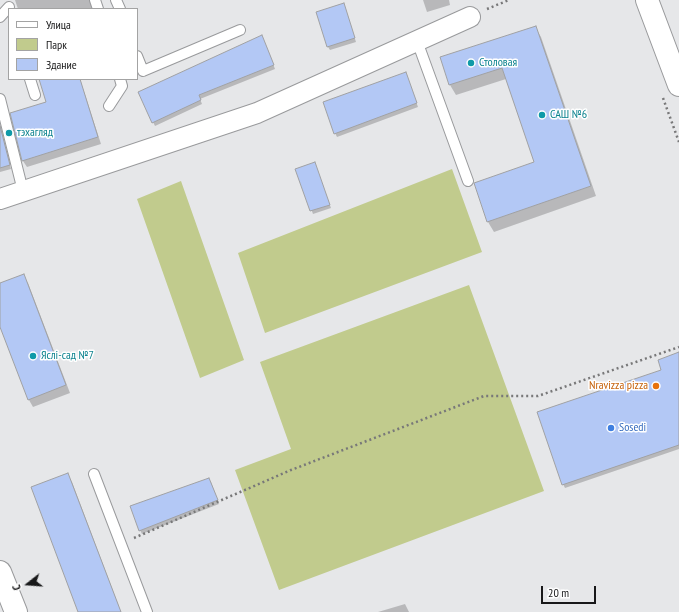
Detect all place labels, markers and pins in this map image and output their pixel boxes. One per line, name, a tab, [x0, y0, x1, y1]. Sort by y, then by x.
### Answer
place label: Столовая	[479, 56, 517, 70]
marker: Столовая	[466, 58, 476, 68]
place label: САШ №6	[550, 108, 587, 122]
marker: САШ №6	[537, 110, 547, 120]
place label: тэхагляд	[17, 126, 53, 140]
marker: тэхагляд	[4, 128, 14, 138]
place label: Яслі-сад №7	[41, 349, 94, 363]
marker: Яслі-сад №7	[28, 351, 38, 361]
place label: Nravizza pizza	[589, 379, 648, 393]
marker: Nravizza pizza	[651, 381, 661, 391]
place label: Sosedi	[619, 421, 646, 435]
marker: Sosedi	[606, 423, 616, 433]

